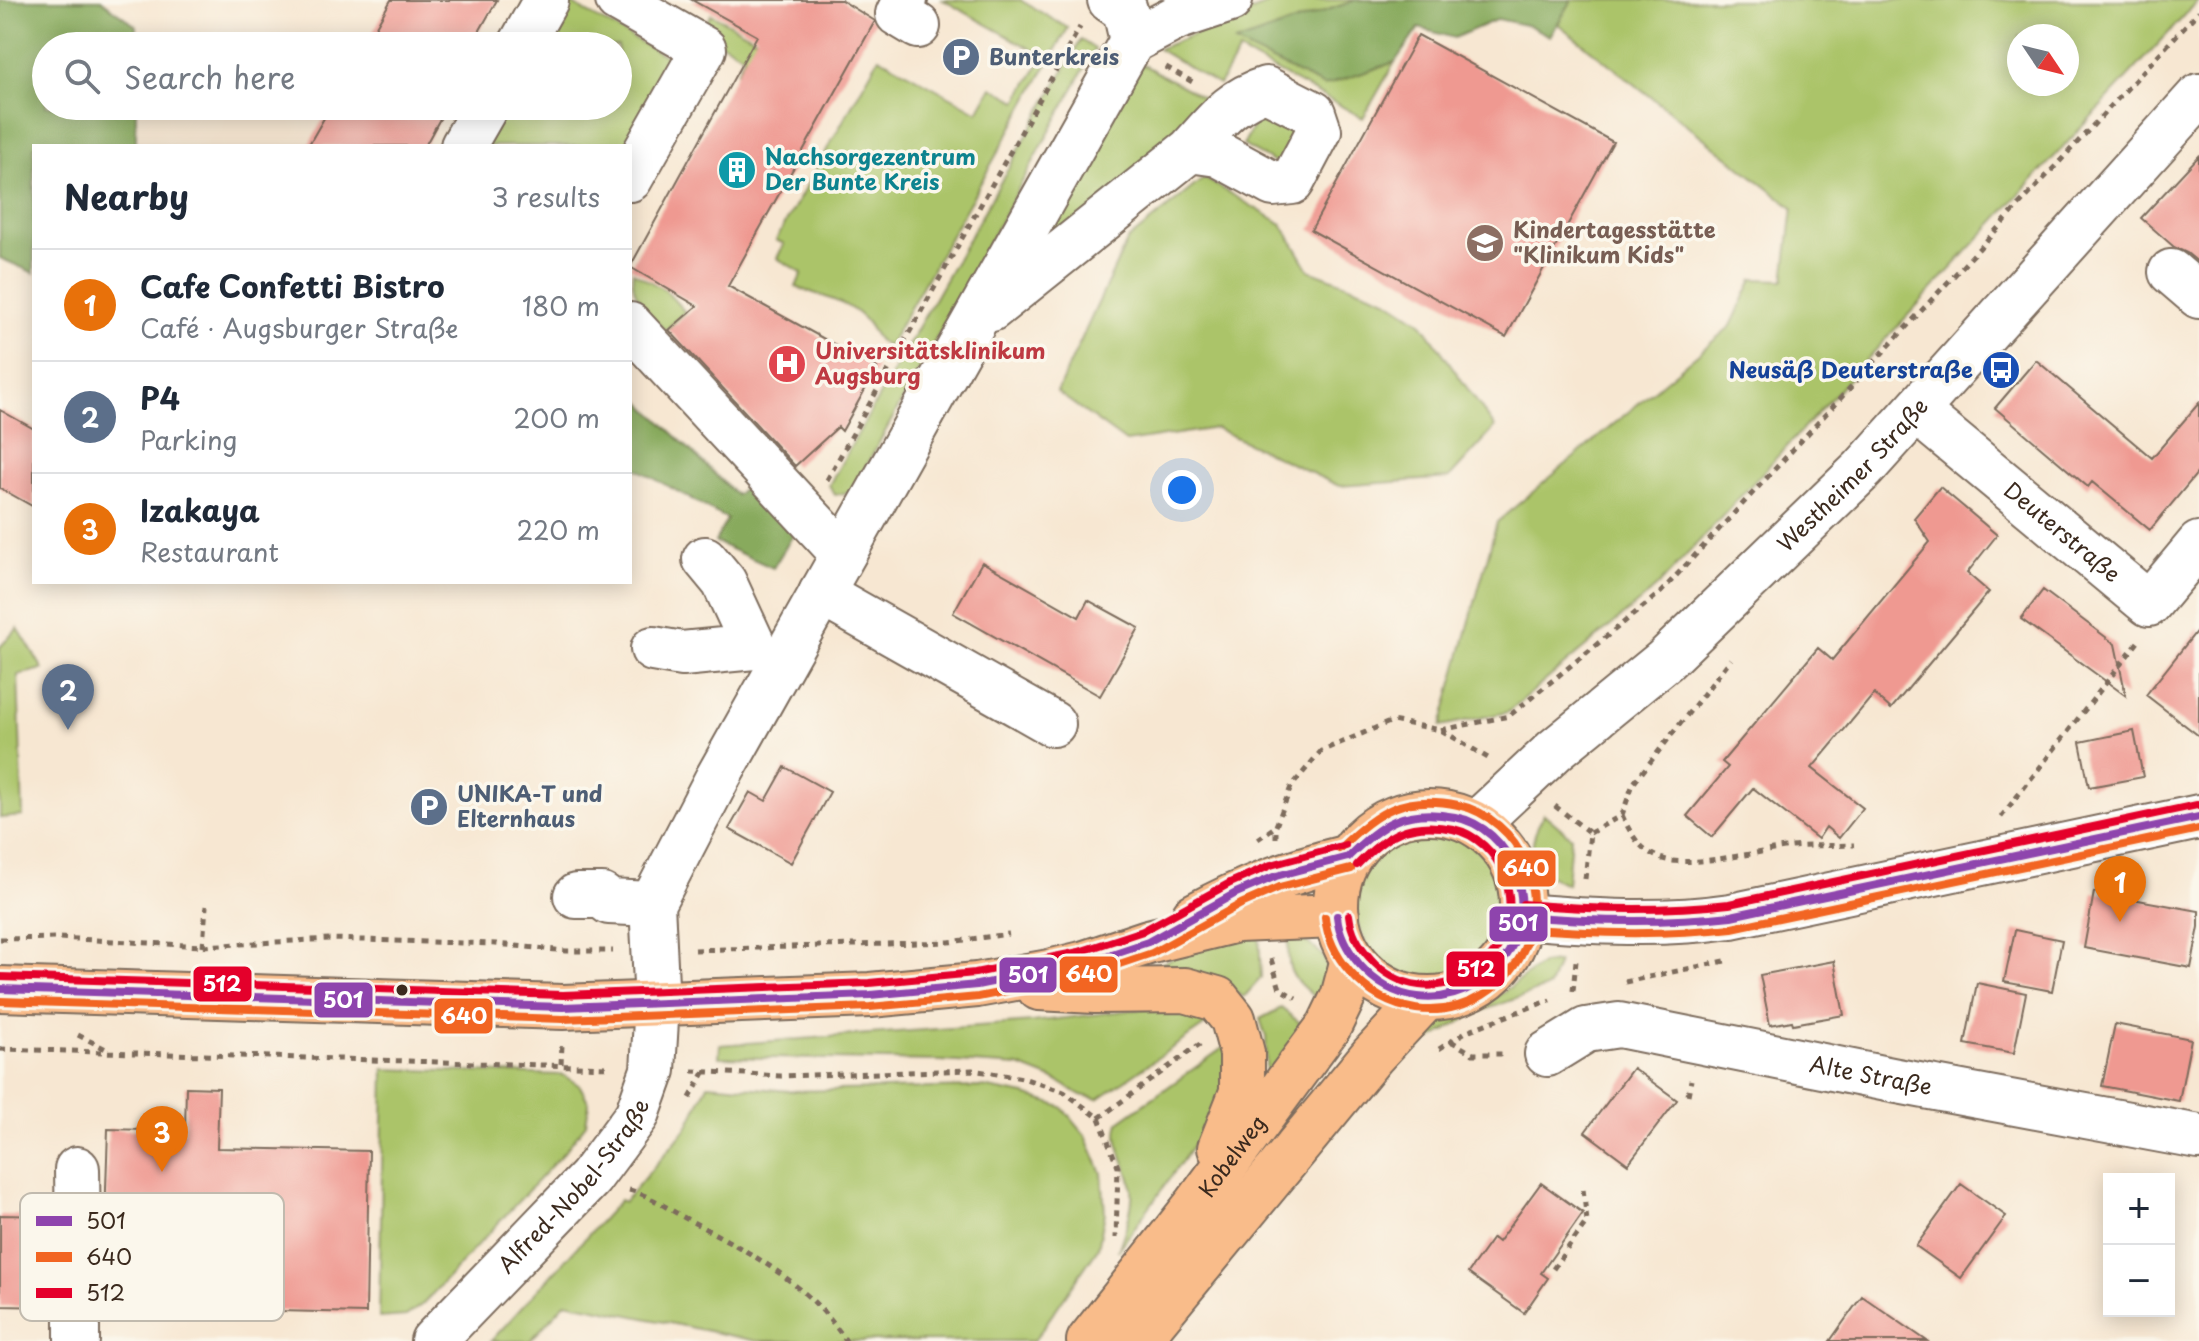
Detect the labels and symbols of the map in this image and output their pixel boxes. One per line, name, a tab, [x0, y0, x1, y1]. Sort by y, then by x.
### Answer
north arrow	[2007, 24, 2079, 96]
parking icon: Bunterkreis	[940, 36, 982, 78]
place label: Bunterkreis	[989, 39, 1119, 72]
place label: Nachsorgezentrum Der Bunte Kreis	[765, 139, 976, 197]
building icon: Nachsorgezentrum Der Bunte Kreis	[716, 149, 758, 191]
place label: Kindertagesstätte "Klinikum Kids"	[1513, 212, 1716, 270]
school or university icon: Kindertagesstätte "Klinikum Kids"	[1464, 222, 1506, 264]
place label: Universitätsklinikum Augsburg	[815, 333, 1046, 391]
hospital icon: Universitätsklinikum Augsburg	[766, 343, 808, 385]
bus stop icon: Neusäß Deuterstraße	[1980, 349, 2022, 391]
place label: Neusäß Deuterstraße	[1729, 352, 1973, 385]
street label: Westheimer Straße	[1769, 390, 1935, 559]
your location	[1162, 470, 1202, 510]
street label: Deuterstraße	[1998, 473, 2129, 589]
pin: 2	[42, 664, 94, 730]
place label: UNIKA-T und Elternhaus	[457, 776, 603, 834]
parking icon: UNIKA-T und Elternhaus	[408, 786, 450, 828]
line badge: 640	[1496, 849, 1557, 888]
text: 640	[1503, 850, 1549, 883]
pin: 1	[2094, 856, 2146, 922]
line badge: 501	[1488, 905, 1549, 943]
text: 501	[1498, 905, 1538, 938]
line badge: 512	[1445, 950, 1506, 988]
text: 512	[1456, 951, 1496, 984]
line badge: 640	[1058, 955, 1119, 994]
line badge: 501	[998, 956, 1058, 994]
text: 640	[1066, 956, 1112, 989]
text: 501	[1008, 957, 1048, 990]
line badge: 512	[192, 965, 253, 1003]
text: 512	[202, 966, 242, 999]
line badge: 501	[313, 981, 374, 1019]
text: 501	[323, 982, 363, 1015]
unlabelled marker	[394, 982, 410, 998]
line badge: 640	[433, 997, 494, 1035]
text: 640	[441, 998, 487, 1031]
street label: Alte Straße	[1807, 1046, 1935, 1102]
street label: Alfred-Nobel-Straße	[489, 1094, 656, 1280]
pin: 3	[136, 1106, 188, 1172]
street label: Kobelweg	[1190, 1107, 1273, 1203]
legend	[20, 1193, 284, 1321]
text: 501	[86, 1203, 126, 1236]
text: 640	[86, 1239, 132, 1272]
text: 512	[86, 1275, 125, 1308]

